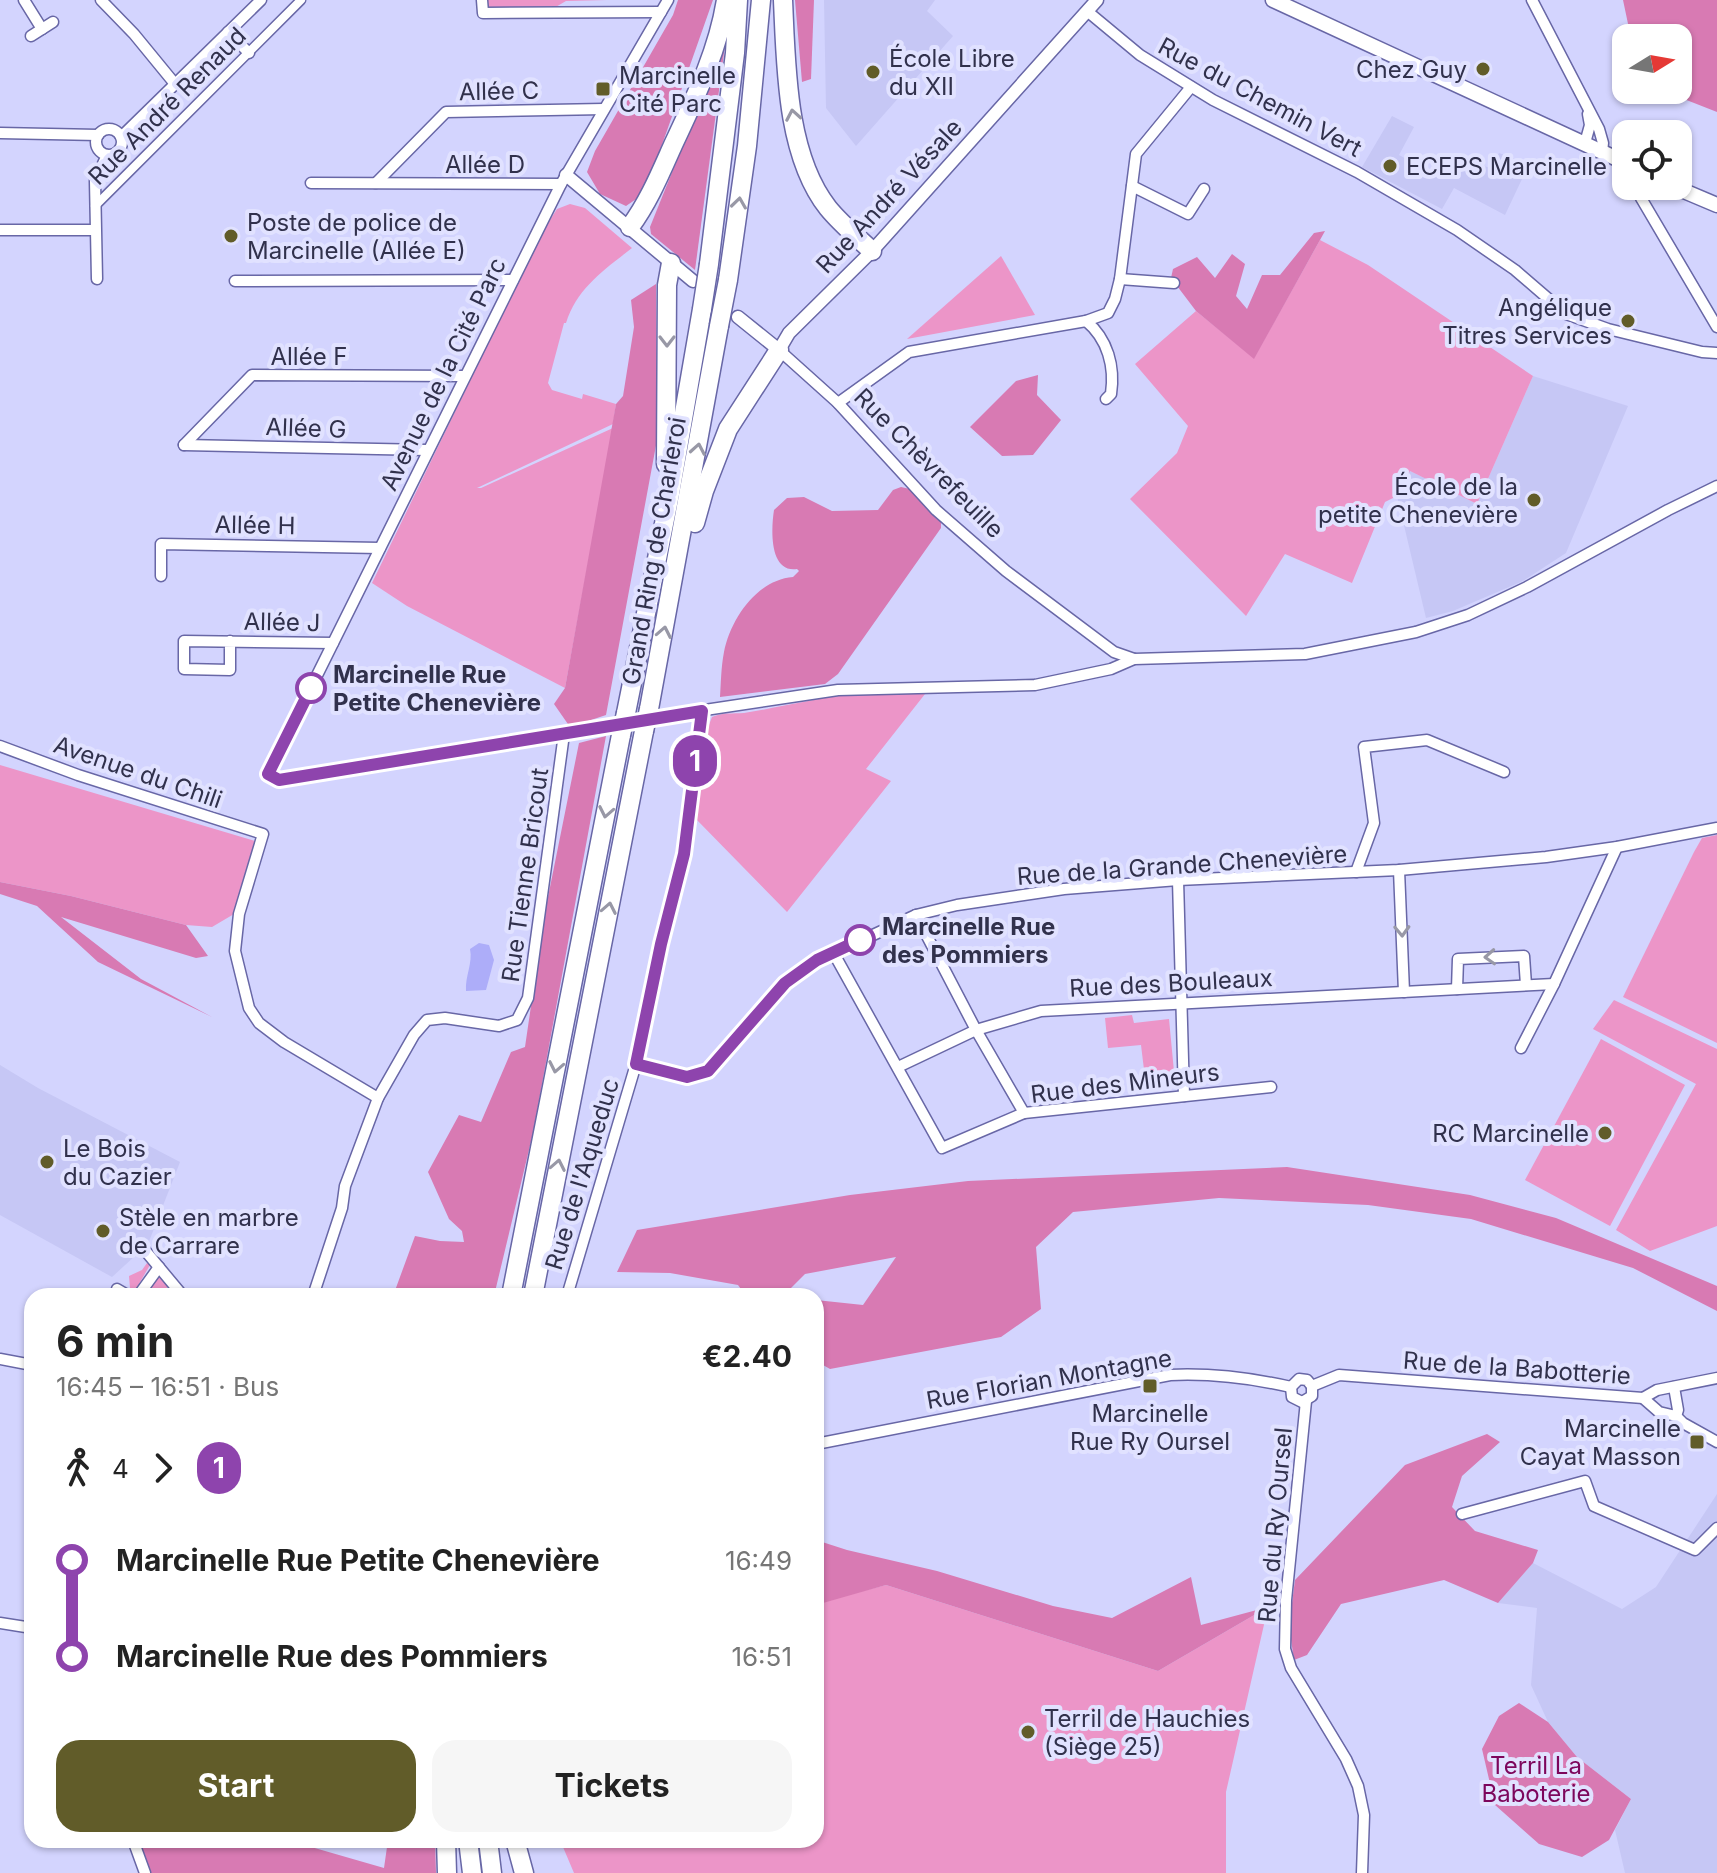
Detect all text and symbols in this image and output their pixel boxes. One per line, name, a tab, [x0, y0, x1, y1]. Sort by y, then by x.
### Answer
street label: Rue André Renaud	[82, 21, 252, 191]
north arrow	[1612, 24, 1692, 104]
map controls	[1612, 24, 1692, 200]
street label: Rue du Chemin Vert	[1153, 31, 1367, 163]
place label: École Libre du XII	[889, 43, 1015, 101]
place label: Chez Guy	[1356, 55, 1467, 84]
marker: Chez Guy	[1474, 60, 1492, 78]
place label: Marcinelle Cité Parc	[619, 61, 736, 118]
marker: École Libre du XII	[864, 63, 882, 81]
street label: Allée C	[459, 76, 539, 106]
marker: Marcinelle Cité Parc	[594, 80, 612, 98]
one-way arrow	[786, 108, 803, 122]
street label: Rue André Vésale	[810, 113, 968, 279]
button: locate	[1612, 120, 1692, 200]
street label: Allée D	[445, 150, 525, 179]
place label: ECEPS Marcinelle	[1406, 152, 1607, 181]
marker: ECEPS Marcinelle	[1381, 157, 1399, 175]
one-way arrow	[730, 196, 747, 210]
place label: Poste de police de Marcinelle (Allée E)	[247, 208, 466, 265]
marker: Poste de police de Marcinelle (Allée E)	[222, 227, 240, 245]
street label: Avenue de la Cité Parc	[374, 253, 512, 495]
place label: Angélique Titres Services	[1442, 293, 1612, 350]
marker: Angélique Titres Services	[1619, 312, 1637, 330]
one-way arrow	[658, 335, 676, 348]
street label: Allée F	[270, 342, 348, 371]
street label: Rue Chèvrefeuille	[848, 382, 1010, 544]
street label: Allée G	[265, 412, 347, 444]
street label: Grand Ring de Charleroi	[616, 415, 692, 687]
one-way arrow	[688, 443, 705, 456]
place label: École de la petite Chenevière	[1318, 471, 1518, 529]
marker: École de la petite Chenevière	[1525, 491, 1543, 509]
street label: Allée H	[214, 510, 296, 540]
street label: Allée J	[243, 607, 321, 637]
one-way arrow	[655, 626, 672, 639]
place label: Marcinelle Rue Petite Chenevière	[333, 660, 541, 717]
marker: Marcinelle Rue Petite Chenevière	[296, 673, 326, 703]
street label: Avenue du Chili	[50, 730, 226, 814]
line badge: 1	[669, 735, 721, 787]
text: 1	[689, 744, 701, 778]
street label: Rue Tienne Bricout	[496, 766, 554, 984]
one-way arrow	[599, 805, 616, 819]
street label: Rue de la Grande Chenevière	[1016, 839, 1348, 891]
one-way arrow	[600, 901, 617, 915]
place label: Marcinelle Rue des Pommiers	[882, 912, 1055, 969]
marker: Marcinelle Rue des Pommiers	[845, 925, 875, 955]
one-way arrow	[1393, 925, 1410, 938]
one-way arrow	[1483, 949, 1496, 966]
street label: Rue des Bouleaux	[1069, 963, 1273, 1003]
street label: Rue des Mineurs	[1029, 1057, 1221, 1109]
one-way arrow	[549, 1060, 566, 1074]
street label: Rue de l'Aqueduc	[539, 1075, 625, 1273]
place label: RC Marcinelle	[1432, 1119, 1589, 1148]
marker: RC Marcinelle	[1596, 1124, 1614, 1142]
place label: Le Bois du Cazier	[63, 1134, 172, 1191]
marker: Le Bois du Cazier	[38, 1153, 56, 1171]
one-way arrow	[549, 1158, 566, 1171]
place label: Stèle en marbre de Carrare	[119, 1203, 299, 1260]
marker: Stèle en marbre de Carrare	[94, 1222, 112, 1240]
text: 6 min	[56, 1314, 174, 1368]
text: €2.40	[702, 1338, 792, 1374]
street label: Rue Florian Montagne	[924, 1343, 1174, 1415]
street label: Rue de la Babotterie	[1402, 1346, 1632, 1390]
text: 16:45 – 16:51 · Bus	[56, 1371, 279, 1402]
marker: Marcinelle Rue Ry Oursel	[1141, 1377, 1159, 1395]
place label: Marcinelle Rue Ry Oursel	[1070, 1399, 1230, 1456]
place label: Marcinelle Cayat Masson	[1520, 1414, 1681, 1471]
street label: Rue du Ry Oursel	[1252, 1426, 1298, 1624]
marker: Marcinelle Cayat Masson	[1688, 1433, 1706, 1451]
icon: walk	[56, 1446, 100, 1490]
icon: forward	[141, 1446, 185, 1490]
text: 1	[213, 1451, 225, 1485]
text: 4	[112, 1453, 129, 1484]
text: Marcinelle Rue Petite Chenevière	[116, 1542, 600, 1578]
text: 16:49	[725, 1545, 792, 1576]
text: Marcinelle Rue des Pommiers	[116, 1638, 548, 1674]
text: 16:51	[731, 1641, 792, 1672]
place label: Terril de Hauchies (Siège 25)	[1044, 1704, 1250, 1761]
marker: Terril de Hauchies (Siège 25)	[1019, 1723, 1037, 1741]
button: Start	[56, 1740, 416, 1832]
button: Tickets	[432, 1740, 792, 1832]
park label: Terril La Baboterie	[1481, 1751, 1591, 1808]

